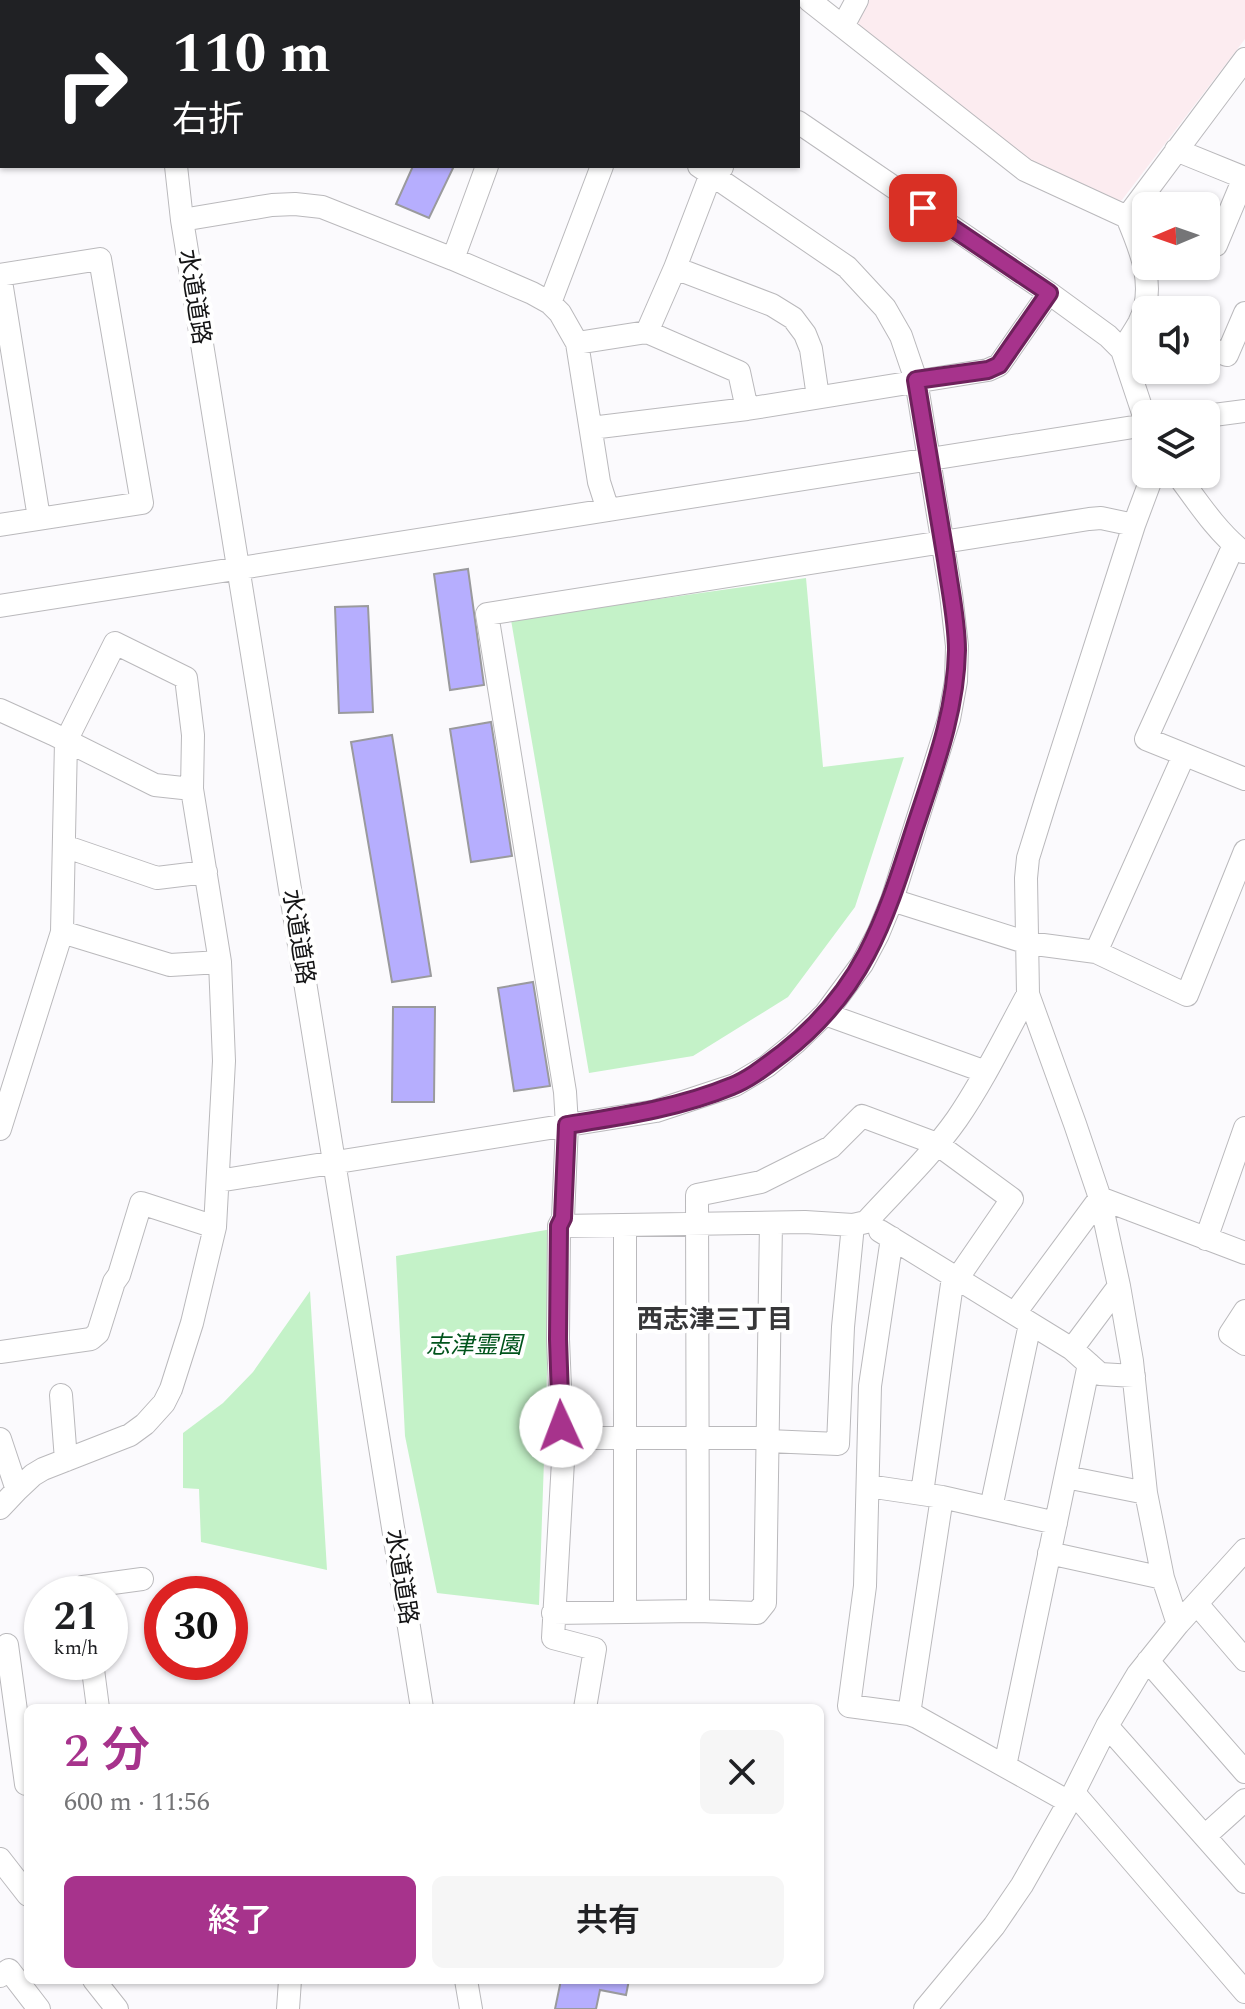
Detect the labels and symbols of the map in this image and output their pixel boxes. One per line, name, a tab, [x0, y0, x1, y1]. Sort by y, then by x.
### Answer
pin	[889, 174, 957, 242]
north arrow	[1132, 192, 1220, 280]
street label: 水道道路	[169, 247, 219, 347]
street label: 水道道路	[273, 887, 323, 987]
district label: 西志津三丁目	[637, 1300, 793, 1340]
park label: 志津霊園	[426, 1328, 525, 1364]
position arrow	[519, 1384, 603, 1468]
street label: 水道道路	[376, 1527, 426, 1627]
speed limit sign: 30	[144, 1576, 248, 1680]

